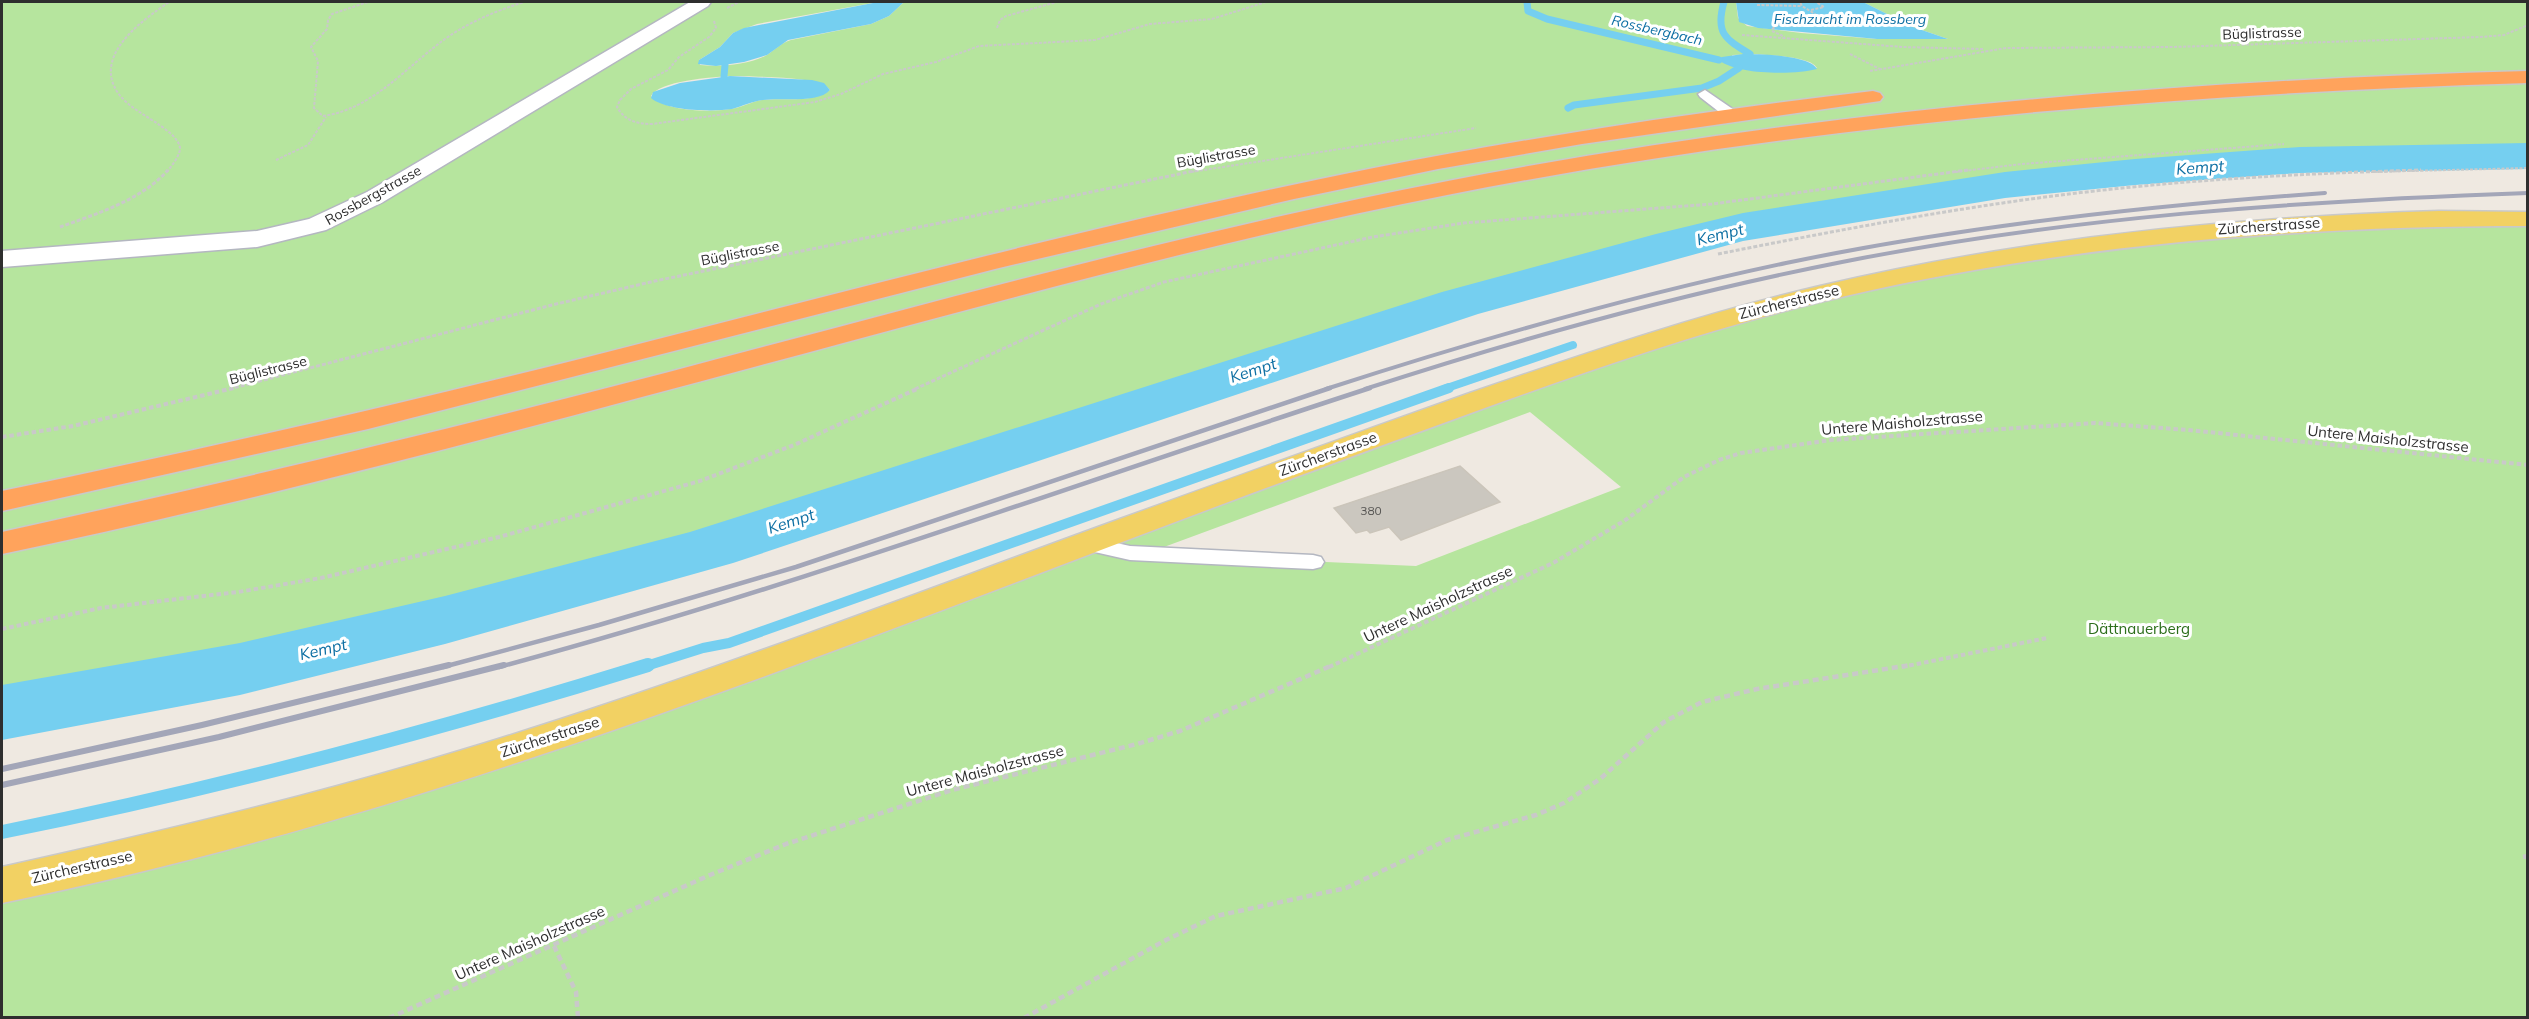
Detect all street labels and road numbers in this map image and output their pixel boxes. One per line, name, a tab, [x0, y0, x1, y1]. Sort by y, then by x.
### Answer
street label: Büglistrasse	[2222, 23, 2302, 43]
street label: Büglistrasse	[1175, 140, 1257, 172]
street label: Rossbergstrasse	[322, 161, 424, 229]
street label: Zürcherstrasse	[2217, 212, 2321, 239]
street label: Büglistrasse	[699, 237, 781, 269]
street label: Zürcherstrasse	[1737, 280, 1841, 323]
street label: Büglistrasse	[227, 352, 309, 388]
street label: Untere Maisholzstrasse	[1820, 406, 1983, 439]
street label: Untere Maisholzstrasse	[2306, 421, 2470, 456]
street label: Zürcherstrasse	[1276, 427, 1379, 480]
street label: Untere Maisholzstrasse	[1360, 561, 1515, 646]
street label: Zürcherstrasse	[498, 712, 602, 761]
street label: Untere Maisholzstrasse	[904, 740, 1066, 801]
street label: Zürcherstrasse	[30, 846, 134, 887]
street label: Untere Maisholzstrasse	[452, 901, 608, 984]

